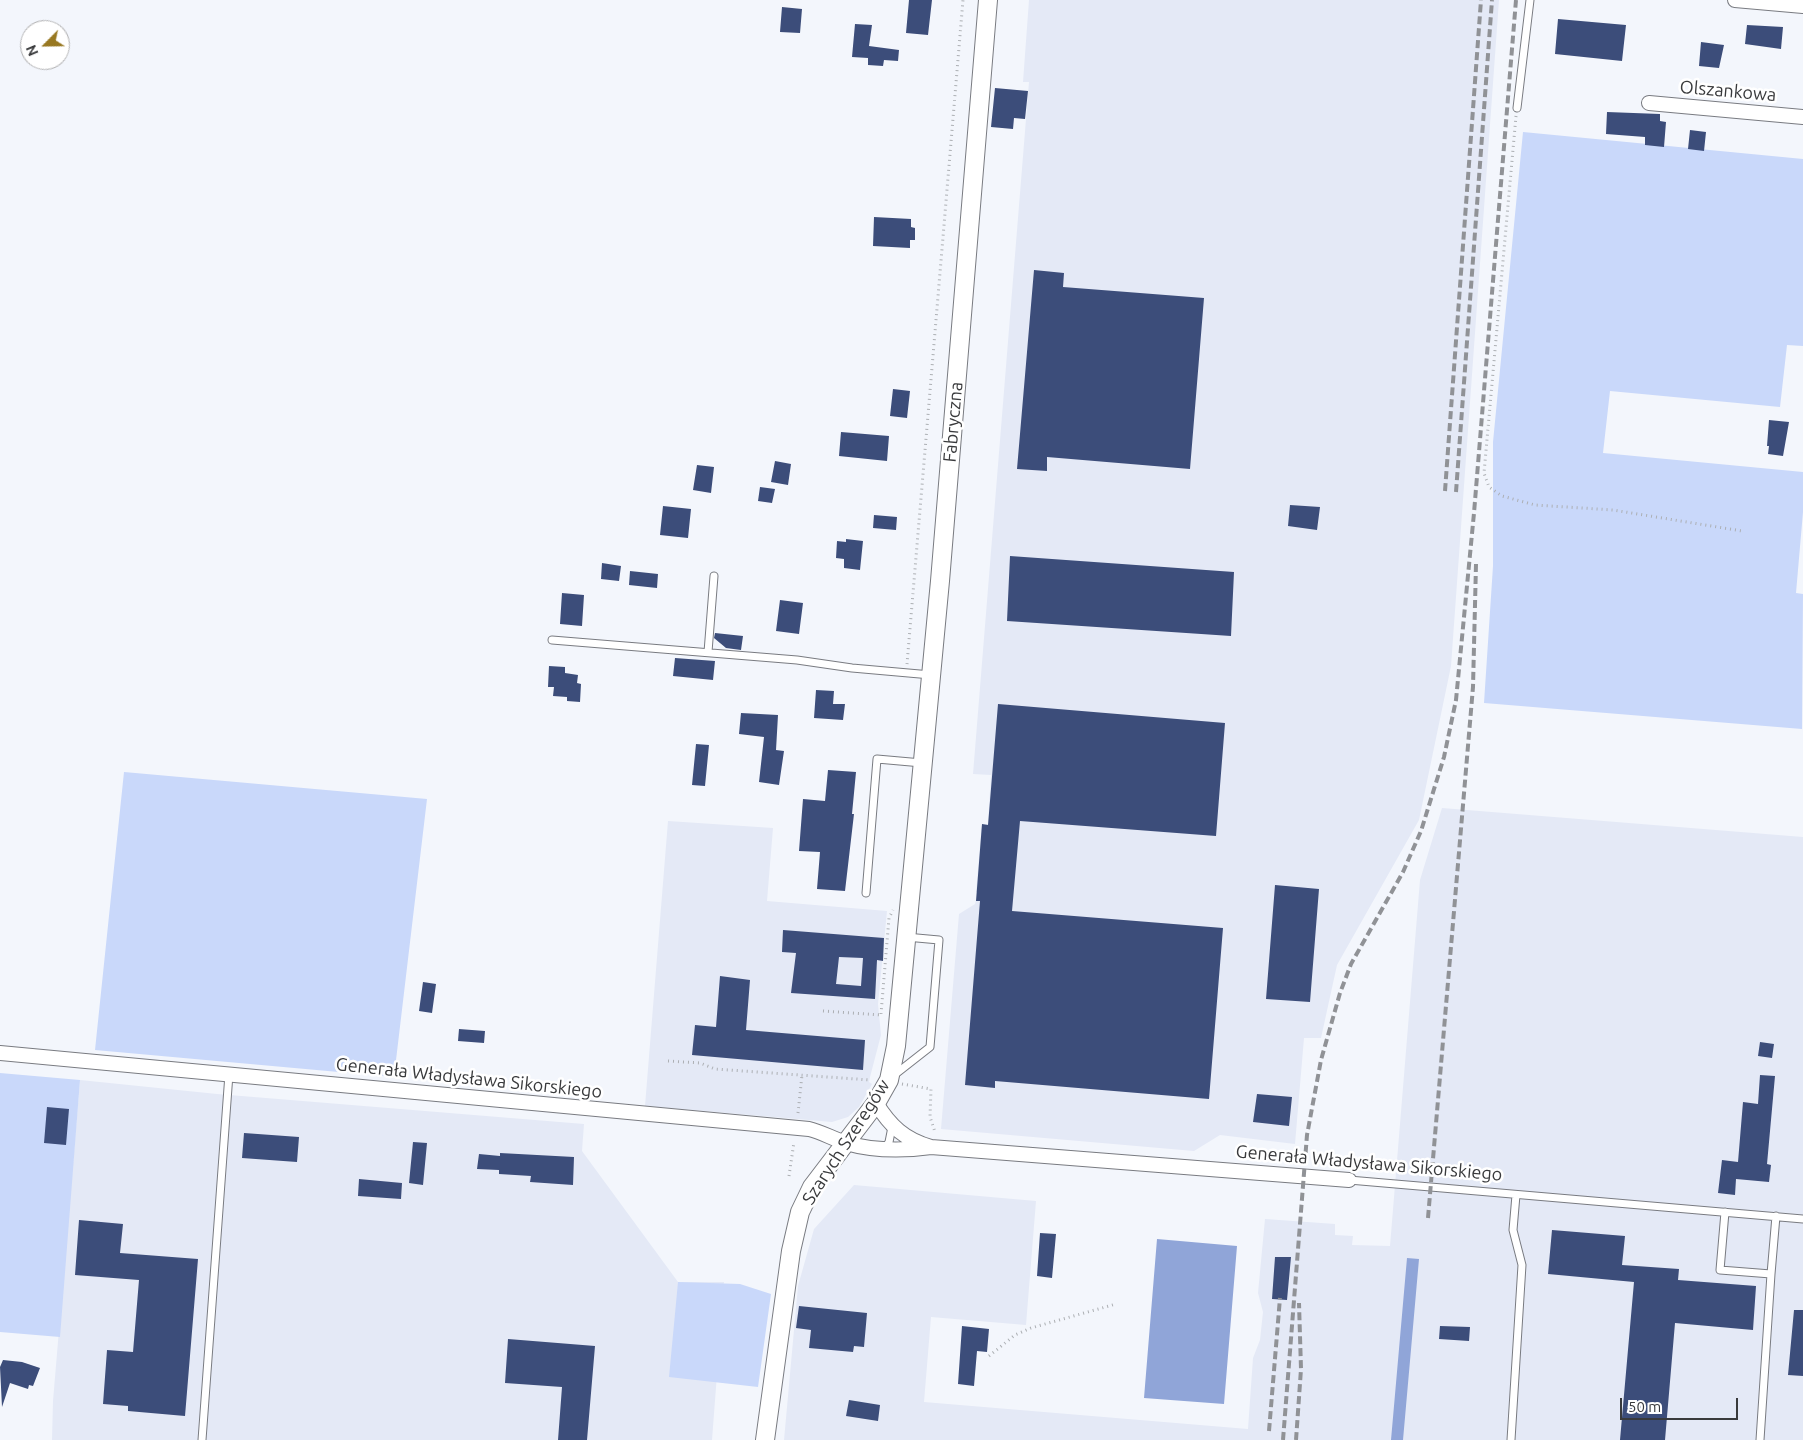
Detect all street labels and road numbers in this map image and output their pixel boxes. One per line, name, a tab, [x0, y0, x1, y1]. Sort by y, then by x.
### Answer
street label: Olszankowa	[1679, 76, 1777, 106]
street label: Fabryczna	[939, 381, 967, 463]
street label: Generała Władysława Sikorskiego	[335, 1053, 603, 1103]
street label: Szarych Szeregów	[798, 1075, 894, 1209]
street label: Generała Władysława Sikorskiego	[1235, 1141, 1503, 1185]

